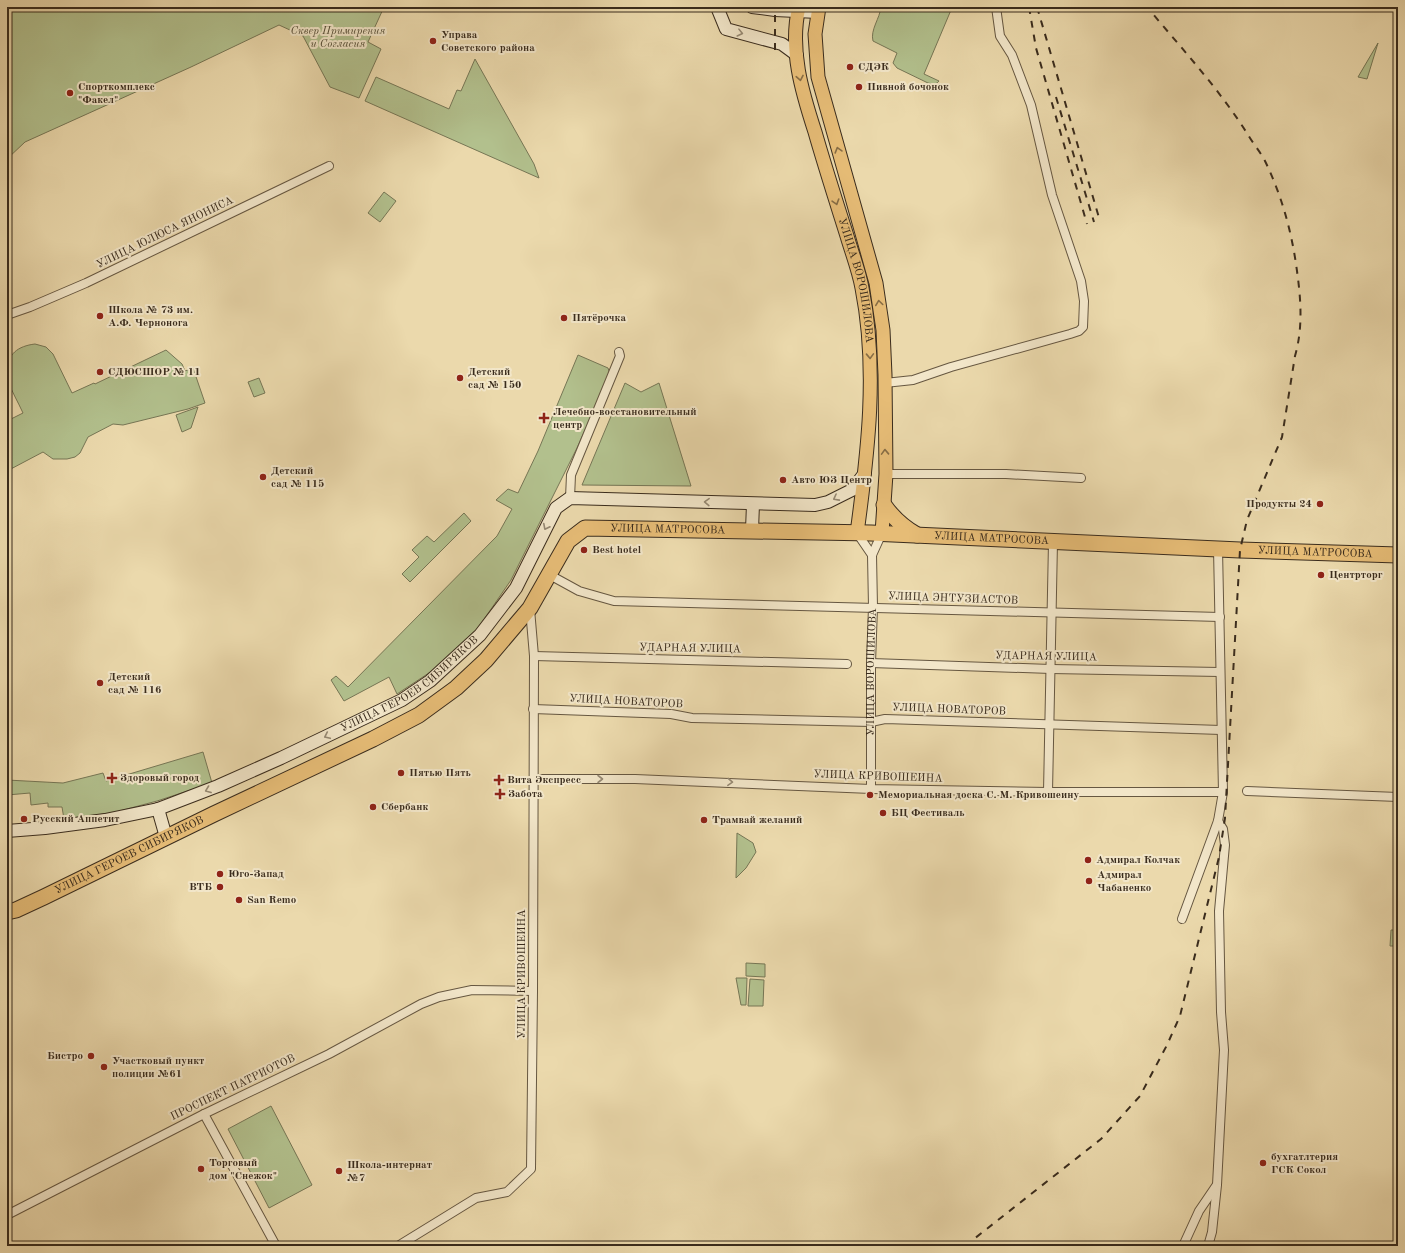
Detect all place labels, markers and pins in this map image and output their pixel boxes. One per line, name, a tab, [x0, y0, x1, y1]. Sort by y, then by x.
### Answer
place label: Управа Советского района	[441, 30, 535, 54]
marker: Управа Советского района	[428, 36, 438, 46]
marker: СДЭК	[845, 62, 855, 72]
place label: СДЭК	[858, 62, 889, 73]
place label: Спорткомплекс "Факел"	[78, 82, 155, 106]
marker: Пивной бочонок	[854, 82, 864, 92]
place label: Пивной бочонок	[867, 82, 949, 93]
marker: Спорткомплекс "Факел"	[65, 88, 75, 98]
place label: Школа № 73 им. А.Ф. Чернонога	[108, 305, 193, 329]
marker: Школа № 73 им. А.Ф. Чернонога	[95, 311, 105, 321]
marker: Пятёрочка	[559, 313, 569, 323]
place label: Пятёрочка	[572, 313, 626, 324]
marker: СДЮСШОР № 11	[95, 367, 105, 377]
place label: СДЮСШОР № 11	[108, 367, 201, 378]
place label: Детский сад № 150	[468, 367, 521, 391]
marker: Детский сад № 150	[455, 373, 465, 383]
place label: Лечебно-восстановительный центр	[553, 407, 697, 431]
marker: Лечебно-восстановительный центр	[538, 412, 550, 424]
place label: Детский сад № 115	[271, 466, 324, 490]
marker: Детский сад № 115	[258, 472, 268, 482]
marker: Авто ЮЗ Центр	[778, 475, 788, 485]
place label: Авто ЮЗ Центр	[791, 475, 872, 486]
place label: Продукты 24	[1246, 499, 1312, 510]
marker: Продукты 24	[1315, 499, 1325, 509]
marker: Best hotel	[579, 545, 589, 555]
place label: Best hotel	[592, 545, 642, 556]
marker: Центрторг	[1316, 570, 1326, 580]
place label: Центрторг	[1329, 570, 1383, 581]
place label: Детский сад № 116	[108, 672, 161, 696]
marker: Детский сад № 116	[95, 678, 105, 688]
marker: Пятью Пять	[396, 768, 406, 778]
place label: Пятью Пять	[409, 768, 471, 779]
marker: Здоровый город	[107, 773, 117, 783]
place label: Здоровый город	[120, 773, 200, 784]
marker: Вита Экспресс	[494, 775, 504, 785]
place label: Вита Экспресс	[507, 775, 581, 786]
marker: Забота	[495, 789, 505, 799]
place label: Забота	[508, 789, 543, 800]
marker: Мемориальная доска С. М. Кривошеину	[865, 790, 875, 800]
place label: Мемориальная доска С. М. Кривошеину	[878, 790, 1079, 801]
marker: Сбербанк	[368, 802, 378, 812]
place label: Сбербанк	[381, 802, 428, 813]
marker: БЦ Фестиваль	[878, 808, 888, 818]
place label: БЦ Фестиваль	[891, 808, 964, 819]
marker: Русский Аппетит	[19, 814, 29, 824]
place label: Русский Аппетит	[32, 814, 120, 825]
marker: Трамвай желаний	[699, 815, 709, 825]
place label: Трамвай желаний	[712, 815, 802, 826]
marker: Адмирал Колчак	[1083, 855, 1093, 865]
place label: Адмирал Колчак	[1096, 855, 1180, 866]
marker: Юго-Запад	[215, 869, 225, 879]
place label: Юго-Запад	[228, 869, 284, 880]
place label: Адмирал Чабаненко	[1097, 870, 1152, 894]
marker: Адмирал Чабаненко	[1084, 876, 1094, 886]
place label: ВТБ	[189, 882, 212, 893]
marker: ВТБ	[215, 882, 225, 892]
marker: San Remo	[234, 895, 244, 905]
place label: San Remo	[247, 895, 297, 906]
place label: Бистро	[47, 1051, 83, 1062]
marker: Бистро	[86, 1051, 96, 1061]
place label: Участковый пункт полиции №61	[112, 1056, 204, 1080]
marker: Участковый пункт полиции №61	[99, 1062, 109, 1072]
place label: бухгатлтерия ГСК Сокол	[1271, 1152, 1338, 1176]
place label: Торговый дом "Снежок"	[209, 1158, 277, 1182]
marker: бухгатлтерия ГСК Сокол	[1258, 1158, 1268, 1168]
place label: Школа-интернат №7	[347, 1160, 432, 1184]
marker: Торговый дом "Снежок"	[196, 1164, 206, 1174]
marker: Школа-интернат №7	[334, 1166, 344, 1176]

